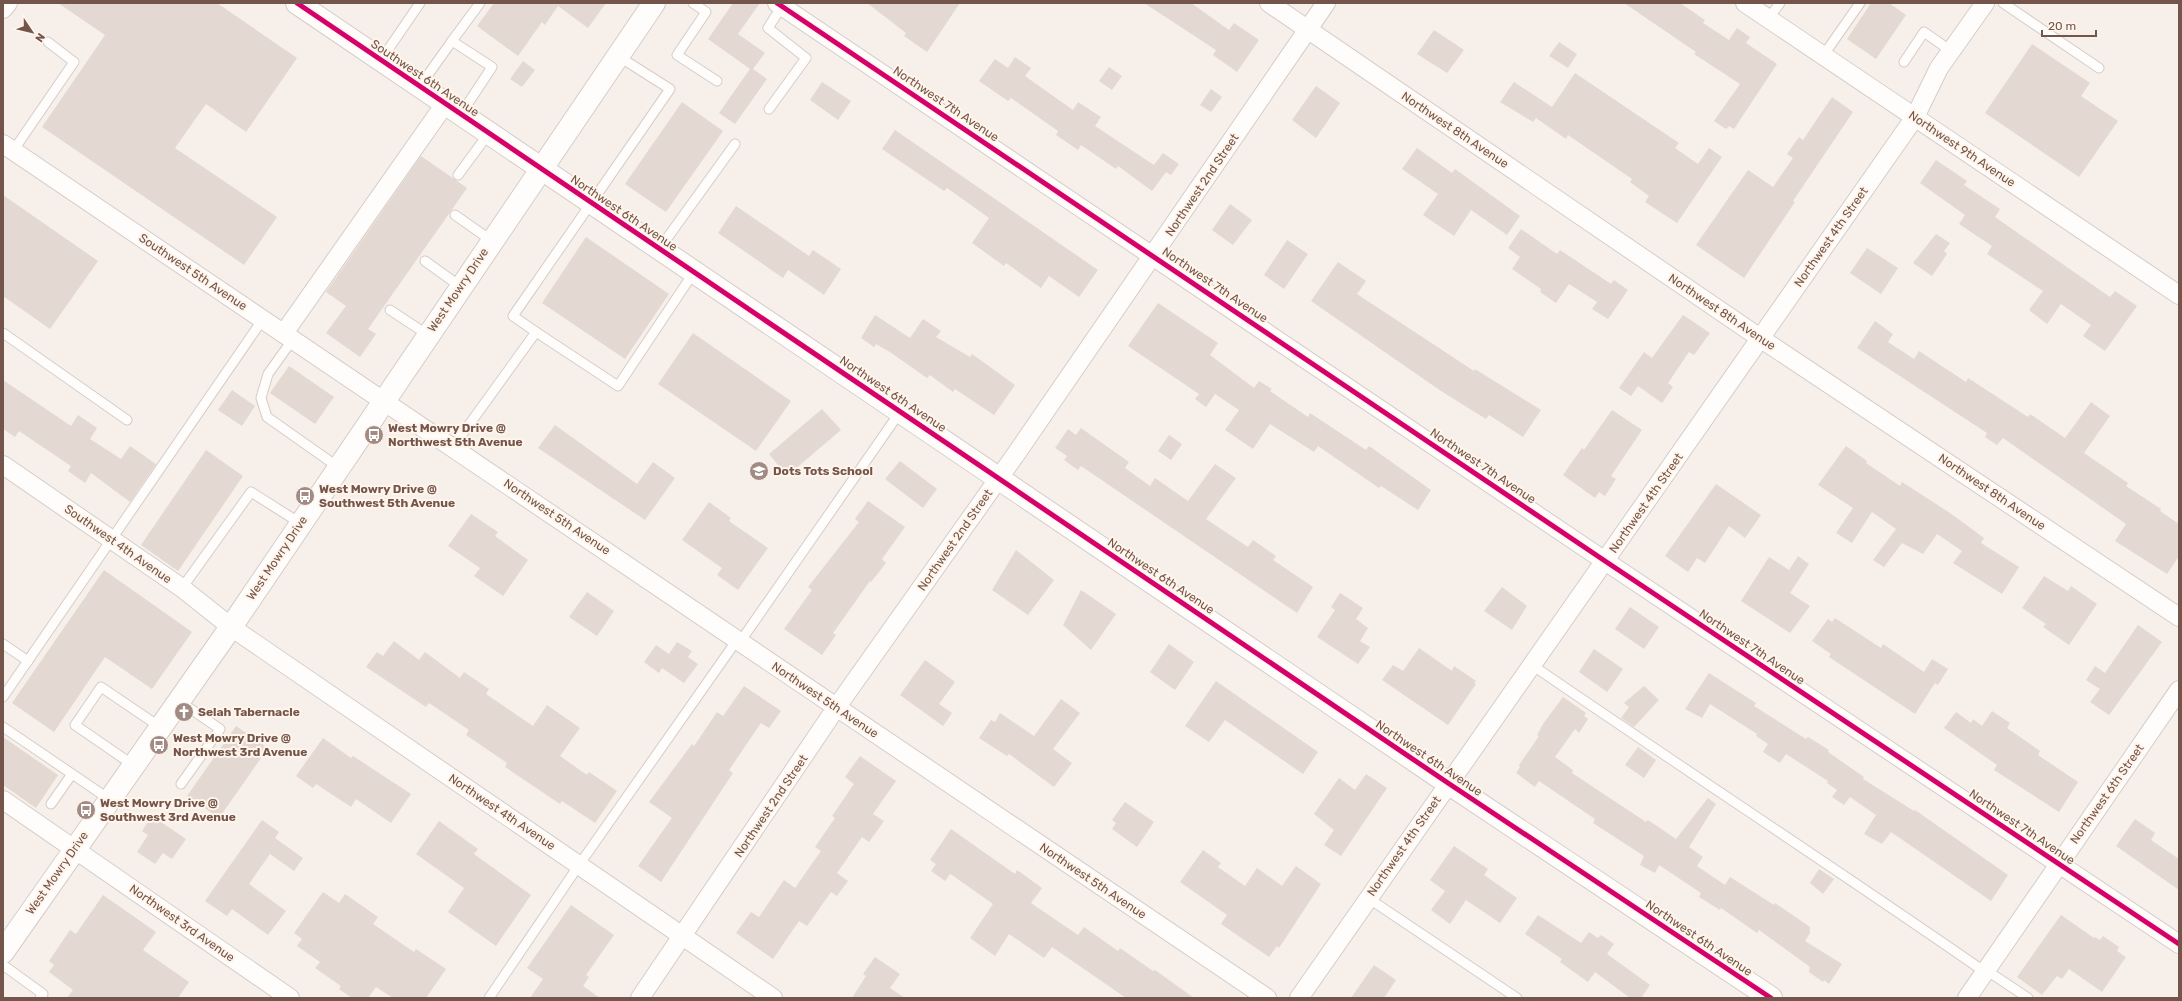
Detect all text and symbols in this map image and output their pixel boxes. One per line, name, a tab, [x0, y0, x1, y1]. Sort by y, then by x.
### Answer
north arrow	[12, 12, 52, 52]
scale bar	[2042, 12, 2096, 38]
text: 20 m	[2048, 19, 2076, 33]
text: N	[32, 30, 47, 44]
street label: Southwest 6th Avenue	[368, 37, 482, 120]
street label: Northwest 7th Avenue	[891, 63, 1002, 145]
street label: Northwest 8th Avenue	[1399, 89, 1511, 171]
street label: Northwest 9th Avenue	[1906, 108, 2018, 190]
street label: Northwest 2nd Street	[1162, 131, 1242, 239]
street label: Northwest 6th Avenue	[568, 172, 680, 254]
street label: Northwest 4th Street	[1791, 184, 1871, 290]
street label: Southwest 5th Avenue	[136, 231, 250, 314]
street label: Northwest 7th Avenue	[1160, 244, 1271, 326]
street label: West Mowry Drive	[425, 245, 491, 335]
street label: Northwest 8th Avenue	[1666, 271, 1778, 353]
street label: Northwest 6th Avenue	[837, 353, 949, 435]
place label: West Mowry Drive @ Northwest 5th Avenue	[388, 421, 523, 449]
bus stop icon: West Mowry Drive @ Northwest 5th Avenue	[363, 424, 385, 446]
street label: Northwest 7th Avenue	[1428, 425, 1539, 507]
street label: Northwest 4th Street	[1606, 450, 1686, 556]
street label: Northwest 8th Avenue	[1936, 451, 2048, 533]
school or university icon: Dots Tots School	[748, 460, 770, 482]
place label: Dots Tots School	[773, 464, 873, 478]
street label: Northwest 5th Avenue	[501, 476, 613, 558]
place label: West Mowry Drive @ Southwest 5th Avenue	[319, 482, 455, 510]
bus stop icon: West Mowry Drive @ Southwest 5th Avenue	[294, 485, 316, 507]
street label: Northwest 2nd Street	[915, 486, 996, 593]
street label: Southwest 4th Avenue	[62, 502, 174, 586]
street label: West Mowry Drive	[244, 513, 310, 603]
street label: Northwest 6th Avenue	[1105, 535, 1217, 617]
street label: Northwest 7th Avenue	[1697, 606, 1808, 688]
street label: Northwest 5th Avenue	[769, 659, 881, 741]
church icon: Selah Tabernacle	[173, 701, 195, 723]
place label: Selah Tabernacle	[198, 705, 300, 719]
street label: Northwest 6th Avenue	[1373, 717, 1485, 799]
place label: West Mowry Drive @ Northwest 3rd Avenue	[173, 731, 307, 759]
bus stop icon: West Mowry Drive @ Northwest 3rd Avenue	[148, 734, 170, 756]
street label: Northwest 6th Street	[2067, 741, 2147, 847]
street label: Northwest 2nd Street	[731, 752, 811, 860]
street label: Northwest 4th Avenue	[446, 771, 558, 853]
street label: Northwest 7th Avenue	[1967, 786, 2078, 868]
street label: Northwest 4th Street	[1364, 793, 1444, 899]
place label: West Mowry Drive @ Southwest 3rd Avenue	[100, 796, 236, 824]
bus stop icon: West Mowry Drive @ Southwest 3rd Avenue	[75, 799, 97, 821]
street label: West Mowry Drive	[23, 828, 91, 917]
street label: Northwest 5th Avenue	[1037, 840, 1149, 922]
street label: Northwest 3rd Avenue	[127, 881, 237, 965]
street label: Northwest 6th Avenue	[1643, 897, 1755, 979]

